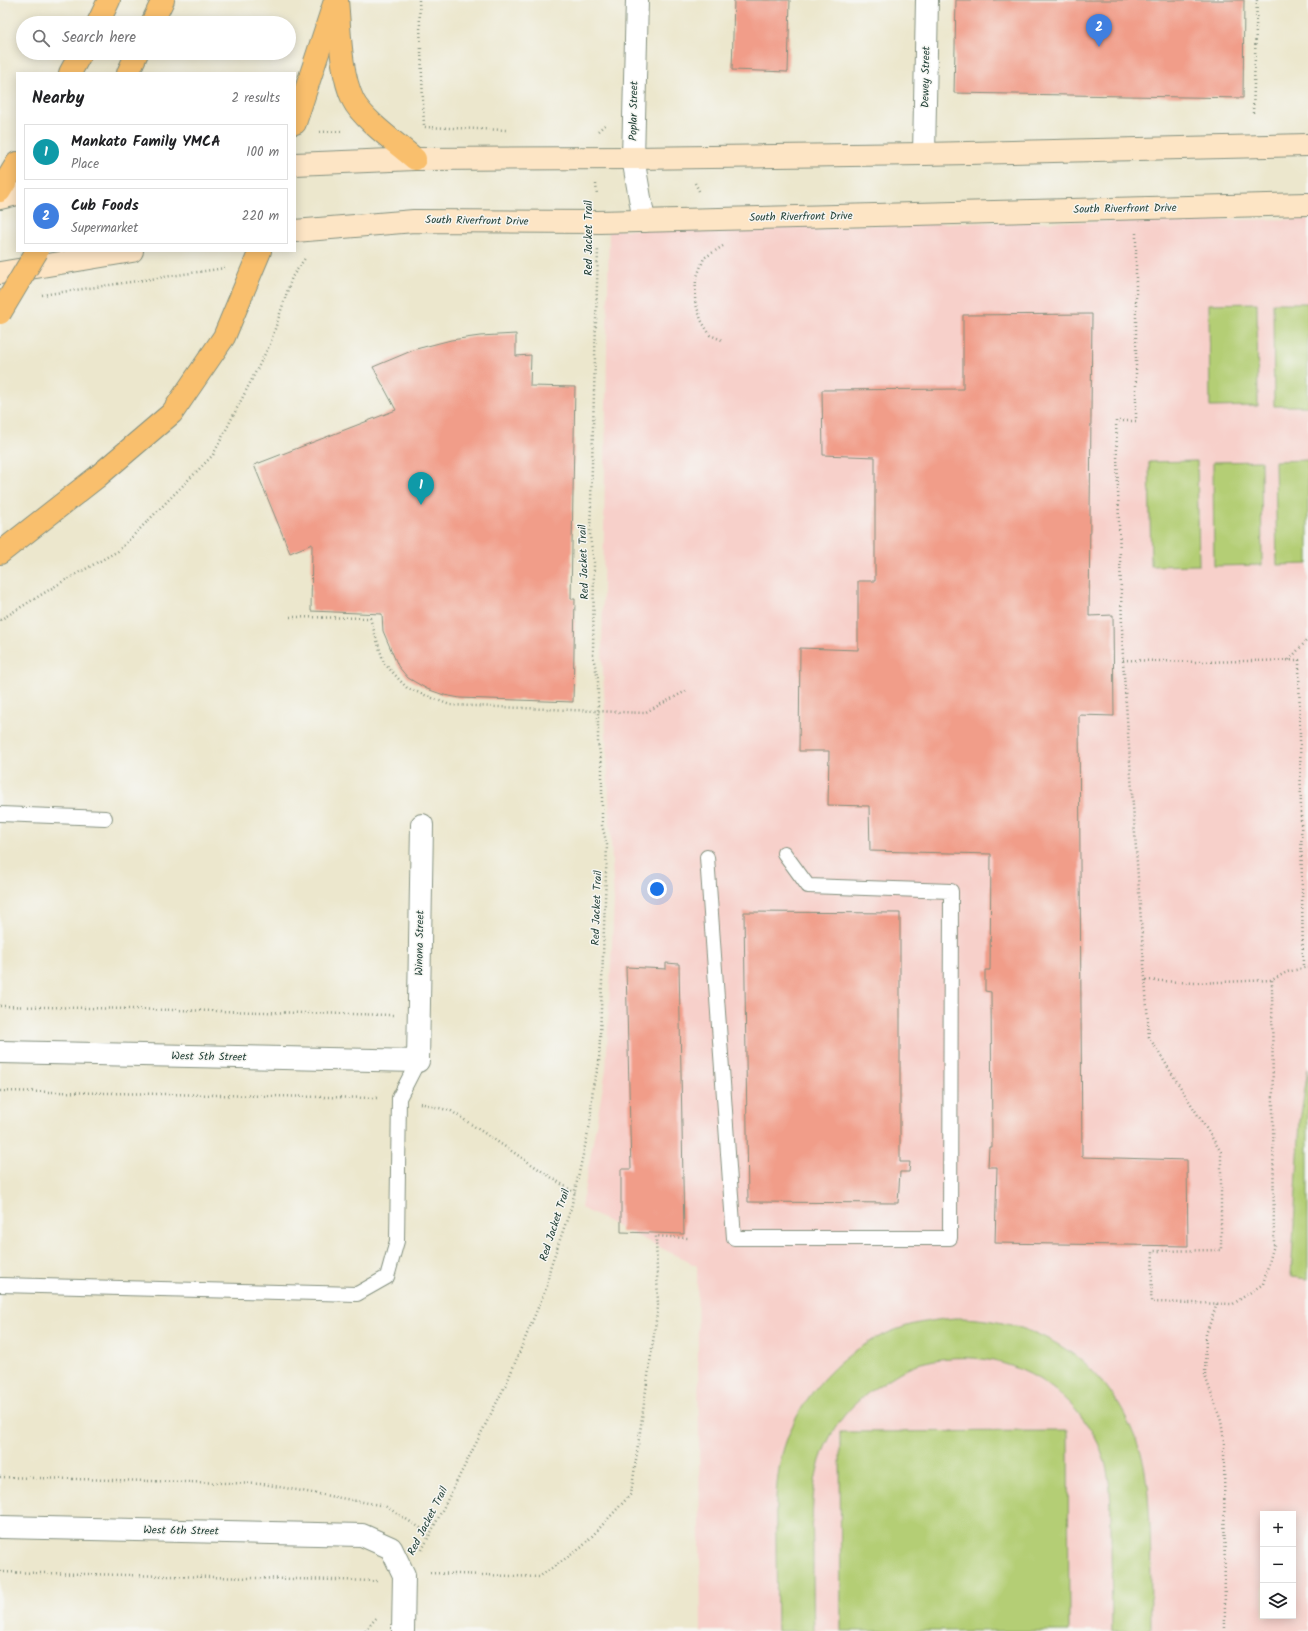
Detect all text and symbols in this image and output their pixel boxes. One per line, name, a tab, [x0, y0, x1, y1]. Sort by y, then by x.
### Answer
pin: 2	[1086, 14, 1112, 47]
search box	[16, 16, 296, 60]
text: Search here	[62, 26, 136, 50]
icon: search	[30, 27, 52, 49]
street label: Dewey Street	[916, 45, 936, 108]
street label: Poplar Street	[624, 80, 644, 141]
text: Nearby	[32, 85, 84, 112]
text: 2 results	[232, 88, 280, 109]
text: Mankato Family YMCA	[71, 130, 221, 154]
text: 1	[44, 142, 48, 163]
text: 100 m	[246, 142, 279, 163]
text: Place	[71, 154, 99, 175]
text: Cub Foods	[71, 194, 139, 218]
street label: South Riverfront Drive	[1073, 199, 1177, 219]
street label: Red Jacket Trail	[580, 200, 598, 276]
text: 2	[42, 206, 50, 227]
text: 220 m	[242, 206, 279, 227]
street label: South Riverfront Drive	[749, 207, 853, 227]
street label: South Riverfront Drive	[425, 211, 529, 231]
text: Supermarket	[71, 218, 138, 239]
pin: 1	[408, 472, 434, 505]
street label: Red Jacket Trail	[574, 524, 594, 600]
street label: Red Jacket Trail	[587, 870, 607, 946]
your location	[647, 879, 667, 899]
street label: Winona Street	[410, 909, 430, 976]
street label: West 5th Street	[171, 1047, 248, 1067]
street label: Red Jacket Trail	[535, 1186, 575, 1264]
street label: Red Jacket Trail	[403, 1483, 453, 1559]
map controls	[1260, 1511, 1296, 1619]
button: +	[1260, 1511, 1296, 1547]
street label: West 6th Street	[143, 1521, 220, 1541]
button: −	[1260, 1547, 1296, 1583]
button: layers	[1260, 1583, 1296, 1619]

